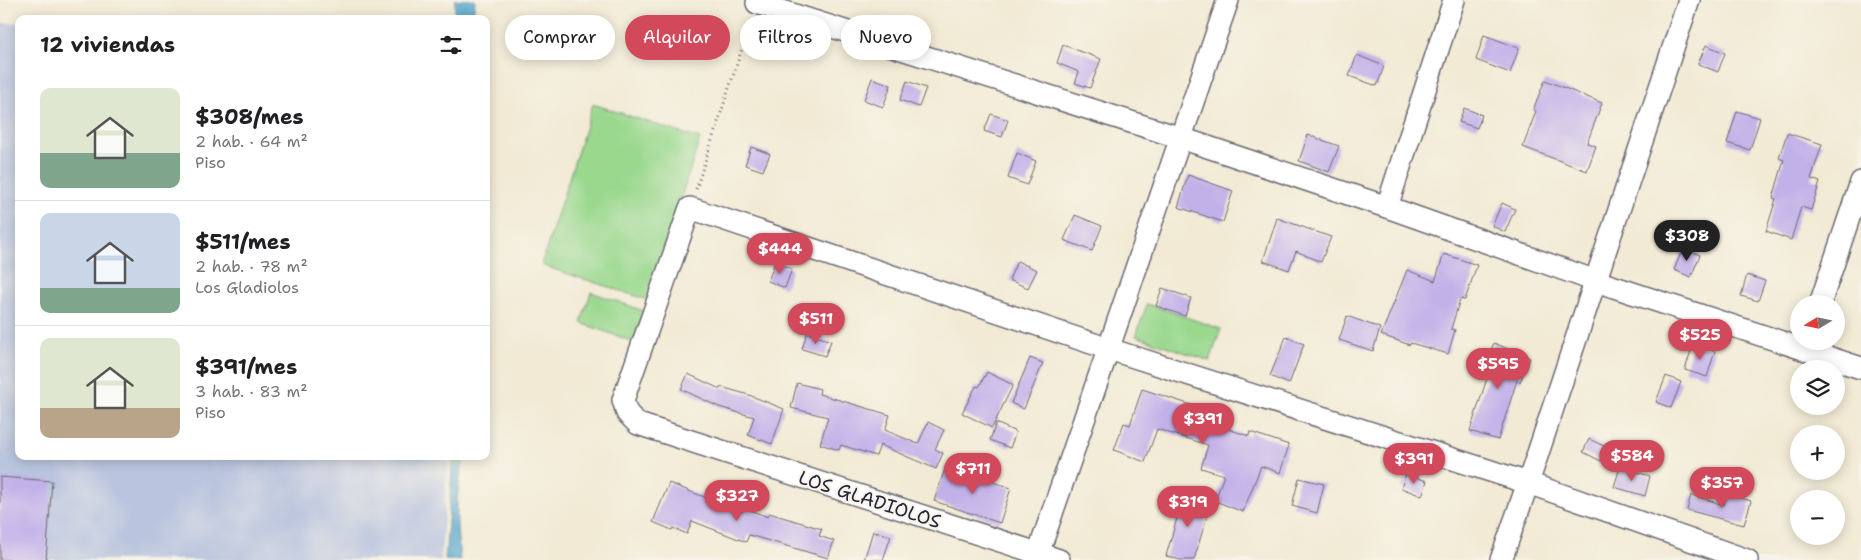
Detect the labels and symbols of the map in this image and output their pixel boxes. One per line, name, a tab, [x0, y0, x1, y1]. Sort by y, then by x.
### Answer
pin: $308	[1657, 220, 1717, 262]
pin: $444	[750, 232, 810, 275]
north arrow	[1790, 295, 1845, 350]
pin: $511	[786, 302, 846, 345]
pin: $525	[1670, 318, 1730, 361]
pin: $595	[1468, 348, 1528, 390]
pin: $391	[1173, 402, 1233, 445]
pin: $584	[1602, 440, 1662, 482]
pin: $391	[1384, 442, 1444, 485]
pin: $711	[943, 452, 1003, 495]
street label: LOS GLADIOLOS	[795, 465, 944, 534]
pin: $357	[1692, 466, 1752, 509]
pin: $327	[707, 480, 767, 522]
pin: $319	[1158, 486, 1218, 528]

